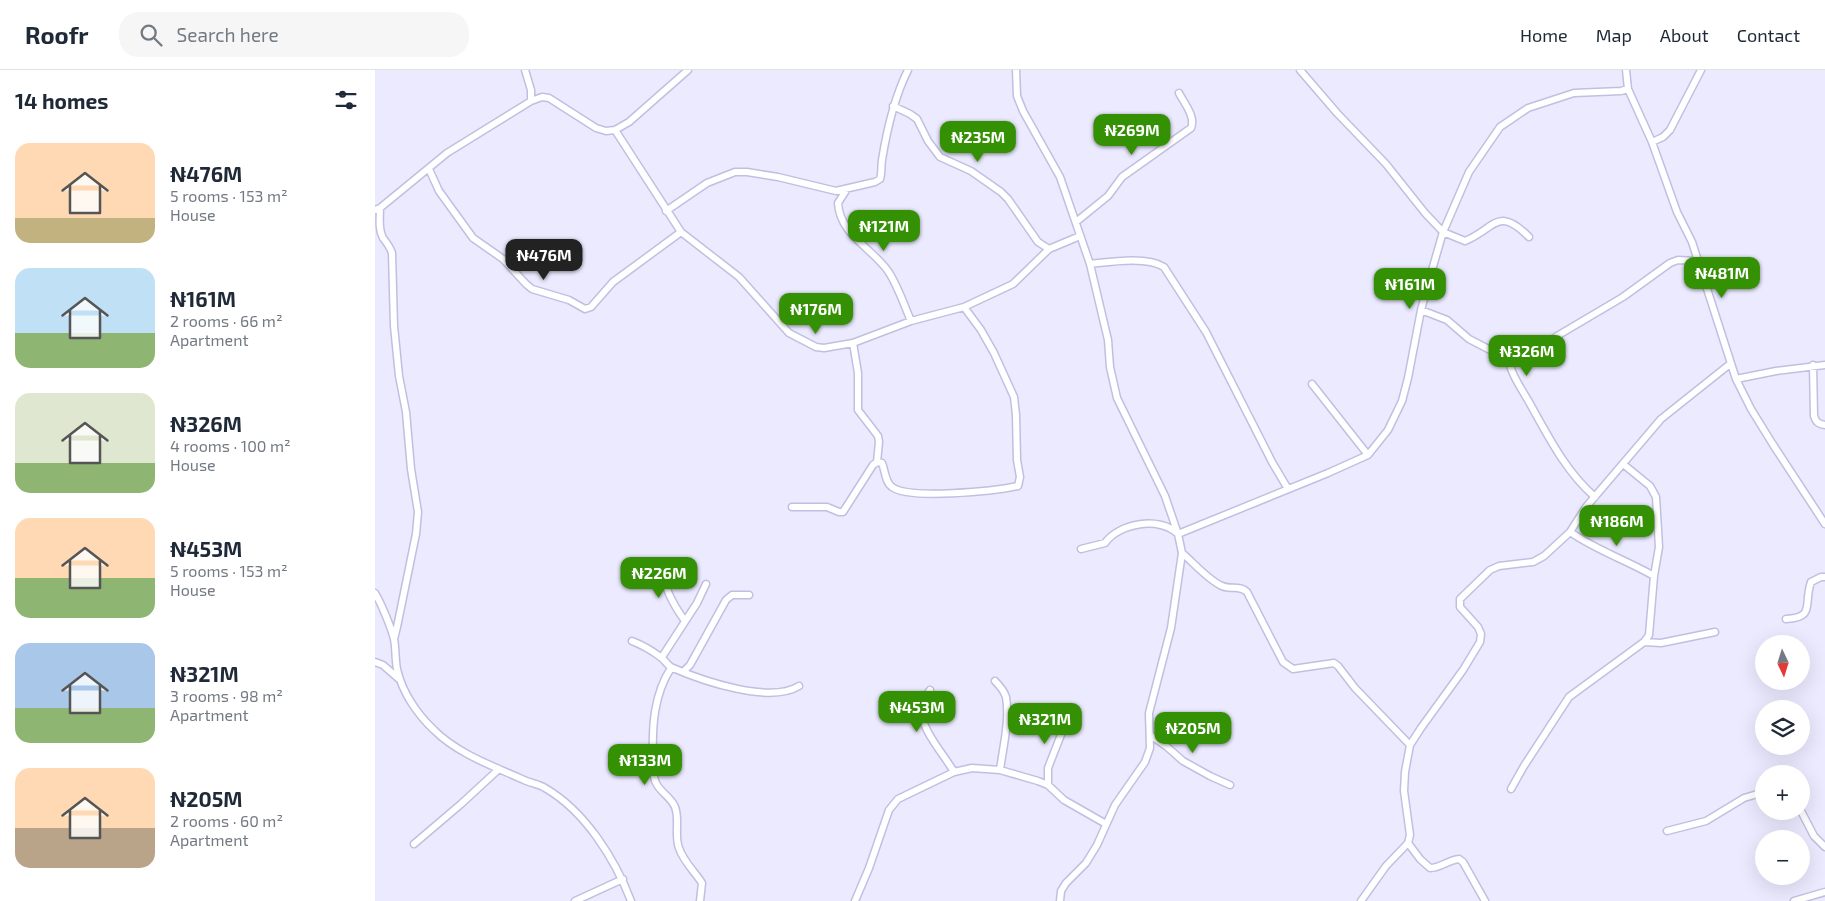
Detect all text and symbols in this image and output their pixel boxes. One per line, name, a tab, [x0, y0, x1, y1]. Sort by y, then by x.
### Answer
search box	[119, 12, 469, 57]
text: Roofr	[25, 20, 89, 49]
icon: search	[137, 21, 165, 49]
text: Search here	[177, 23, 279, 46]
text: Home	[1520, 24, 1568, 46]
text: Map	[1596, 24, 1632, 46]
text: About	[1660, 24, 1709, 46]
text: Contact	[1737, 24, 1800, 46]
icon: filters	[332, 86, 360, 114]
text: 14 homes	[15, 88, 109, 113]
pin: ₦269M	[1097, 114, 1167, 156]
text: ₦269M	[1104, 120, 1160, 139]
pin: ₦235M	[943, 121, 1013, 163]
text: ₦235M	[951, 127, 1005, 146]
text: ₦476M	[170, 161, 242, 186]
icon: home	[55, 163, 115, 223]
text: 5 rooms · 153 m²	[170, 186, 288, 205]
text: House	[170, 205, 216, 224]
pin: ₦121M	[849, 210, 919, 252]
text: ₦121M	[859, 216, 909, 235]
pin: ₦476M	[509, 238, 579, 281]
text: ₦476M	[516, 245, 572, 264]
pin: ₦481M	[1687, 256, 1757, 299]
text: ₦481M	[1695, 263, 1749, 282]
pin: ₦161M	[1375, 268, 1445, 310]
text: ₦161M	[1385, 274, 1435, 293]
text: ₦161M	[170, 286, 236, 311]
icon: home	[55, 288, 115, 348]
pin: ₦176M	[781, 292, 851, 335]
text: ₦176M	[790, 299, 842, 318]
text: 2 rooms · 66 m²	[170, 311, 283, 330]
text: Apartment	[170, 330, 249, 349]
pin: ₦326M	[1492, 334, 1562, 377]
text: ₦326M	[1500, 341, 1554, 360]
text: ₦326M	[170, 411, 242, 436]
icon: home	[55, 413, 115, 473]
text: 4 rooms · 100 m²	[170, 436, 291, 455]
text: House	[170, 455, 216, 474]
pin: ₦186M	[1582, 504, 1652, 547]
text: ₦186M	[1590, 511, 1644, 530]
text: ₦453M	[170, 536, 242, 561]
icon: home	[55, 538, 115, 598]
pin: ₦226M	[624, 556, 694, 599]
text: 5 rooms · 153 m²	[170, 561, 288, 580]
text: ₦226M	[631, 563, 687, 582]
text: House	[170, 580, 216, 599]
north arrow	[1755, 635, 1810, 690]
map controls	[1755, 635, 1810, 885]
text: ₦321M	[170, 661, 239, 686]
icon: home	[55, 663, 115, 723]
text: 3 rooms · 98 m²	[170, 686, 283, 705]
pin: ₦453M	[882, 690, 952, 733]
text: ₦453M	[889, 697, 945, 716]
button: layers	[1755, 700, 1810, 755]
pin: ₦321M	[1010, 702, 1080, 745]
text: Apartment	[170, 705, 249, 724]
text: ₦321M	[1019, 709, 1071, 728]
pin: ₦205M	[1158, 712, 1228, 754]
text: ₦205M	[1165, 718, 1221, 737]
pin: ₦133M	[610, 744, 680, 786]
text: ₦133M	[619, 750, 671, 769]
button: +	[1755, 765, 1810, 820]
text: ₦205M	[170, 786, 243, 811]
icon: home	[55, 788, 115, 848]
text: 2 rooms · 60 m²	[170, 811, 283, 830]
text: Apartment	[170, 830, 249, 849]
button: −	[1755, 830, 1810, 885]

